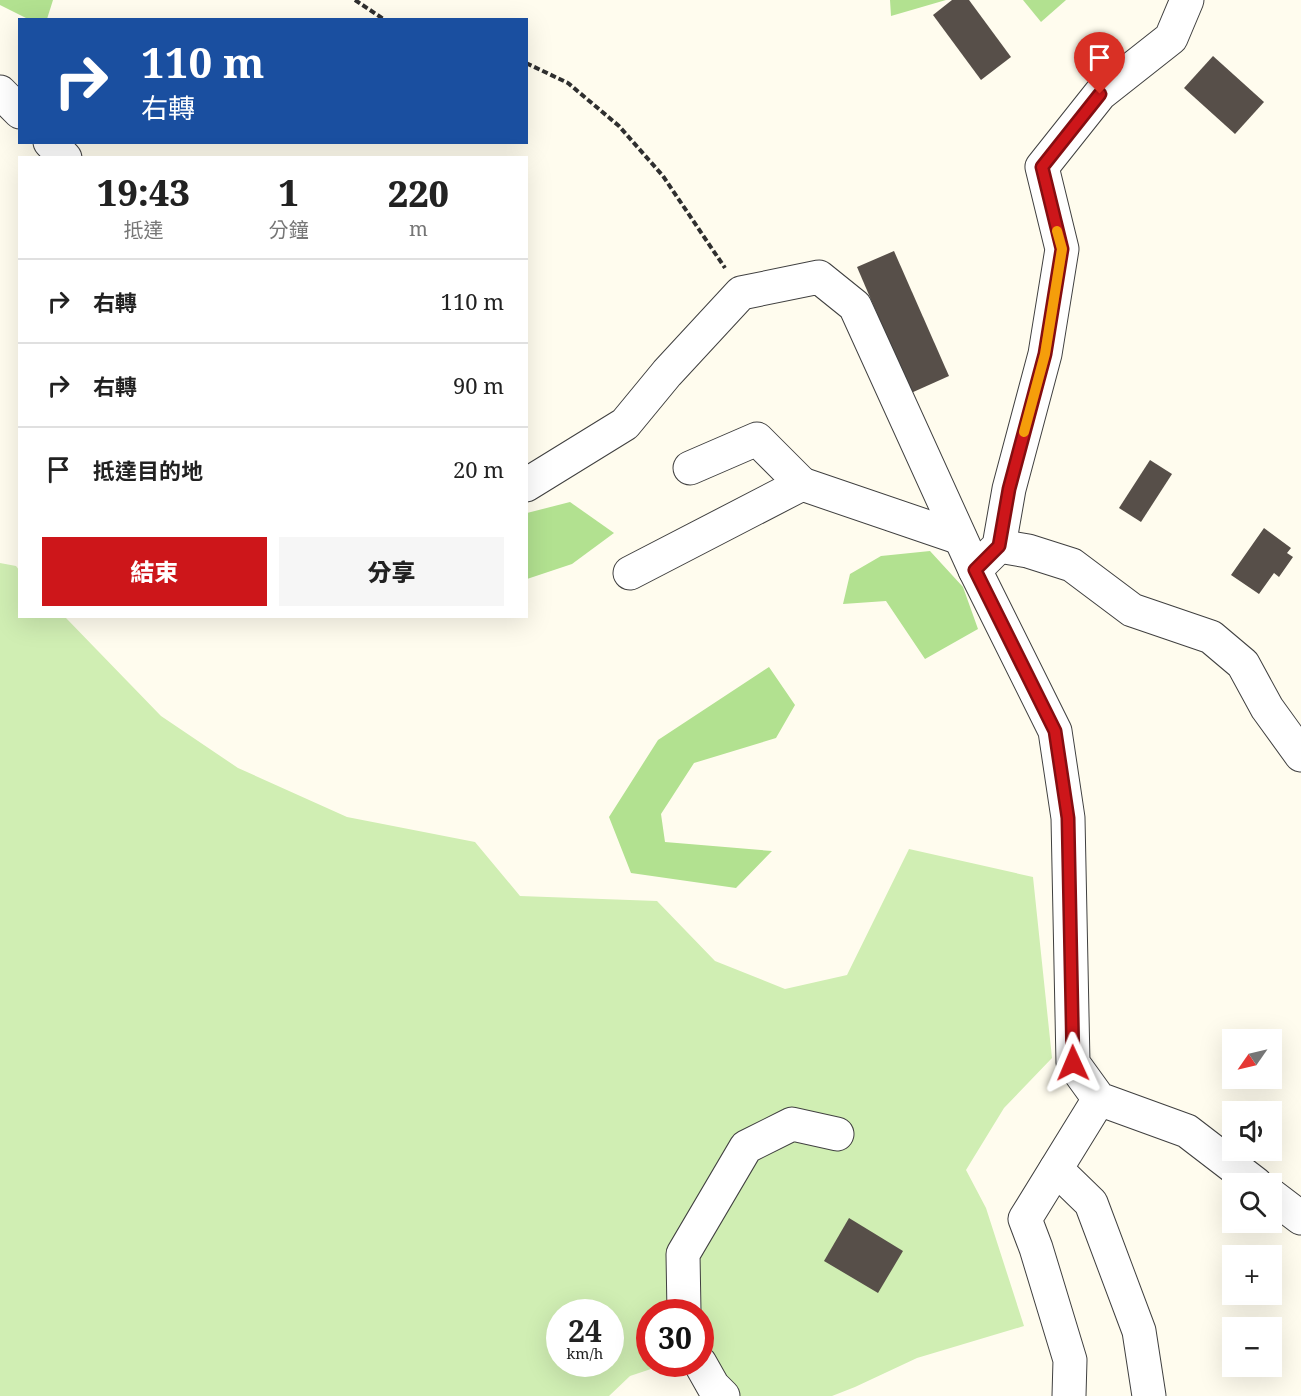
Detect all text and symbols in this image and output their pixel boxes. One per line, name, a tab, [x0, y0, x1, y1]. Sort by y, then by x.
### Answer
pin	[1074, 32, 1125, 94]
text: 110 m	[141, 33, 265, 90]
icon: arrive	[1083, 41, 1116, 74]
icon: right	[42, 42, 120, 120]
text: 右轉	[141, 89, 195, 126]
text: 19:43	[97, 168, 190, 217]
text: 1	[279, 168, 299, 217]
text: 220	[388, 169, 449, 218]
text: m	[409, 215, 428, 242]
text: 抵達	[123, 216, 163, 243]
text: 分鐘	[269, 216, 309, 243]
icon: right	[42, 285, 75, 318]
text: 110 m	[441, 286, 504, 316]
text: 右轉	[93, 287, 137, 317]
icon: right	[42, 369, 75, 402]
text: 90 m	[453, 370, 504, 400]
text: 右轉	[93, 371, 137, 401]
icon: arrive	[42, 453, 75, 486]
text: 20 m	[453, 454, 504, 484]
text: 抵達目的地	[93, 455, 203, 485]
button: 結束	[42, 537, 267, 606]
button: 分享	[279, 537, 504, 606]
north arrow	[1222, 1029, 1282, 1089]
map controls	[1222, 1029, 1282, 1377]
position arrow	[1041, 1031, 1105, 1095]
button: sound	[1222, 1101, 1282, 1161]
button: search	[1222, 1173, 1282, 1233]
button: +	[1222, 1245, 1282, 1305]
speed limit sign: 30	[636, 1299, 714, 1377]
text: 24	[568, 1310, 602, 1351]
button: −	[1222, 1317, 1282, 1377]
text: km/h	[567, 1343, 603, 1363]

